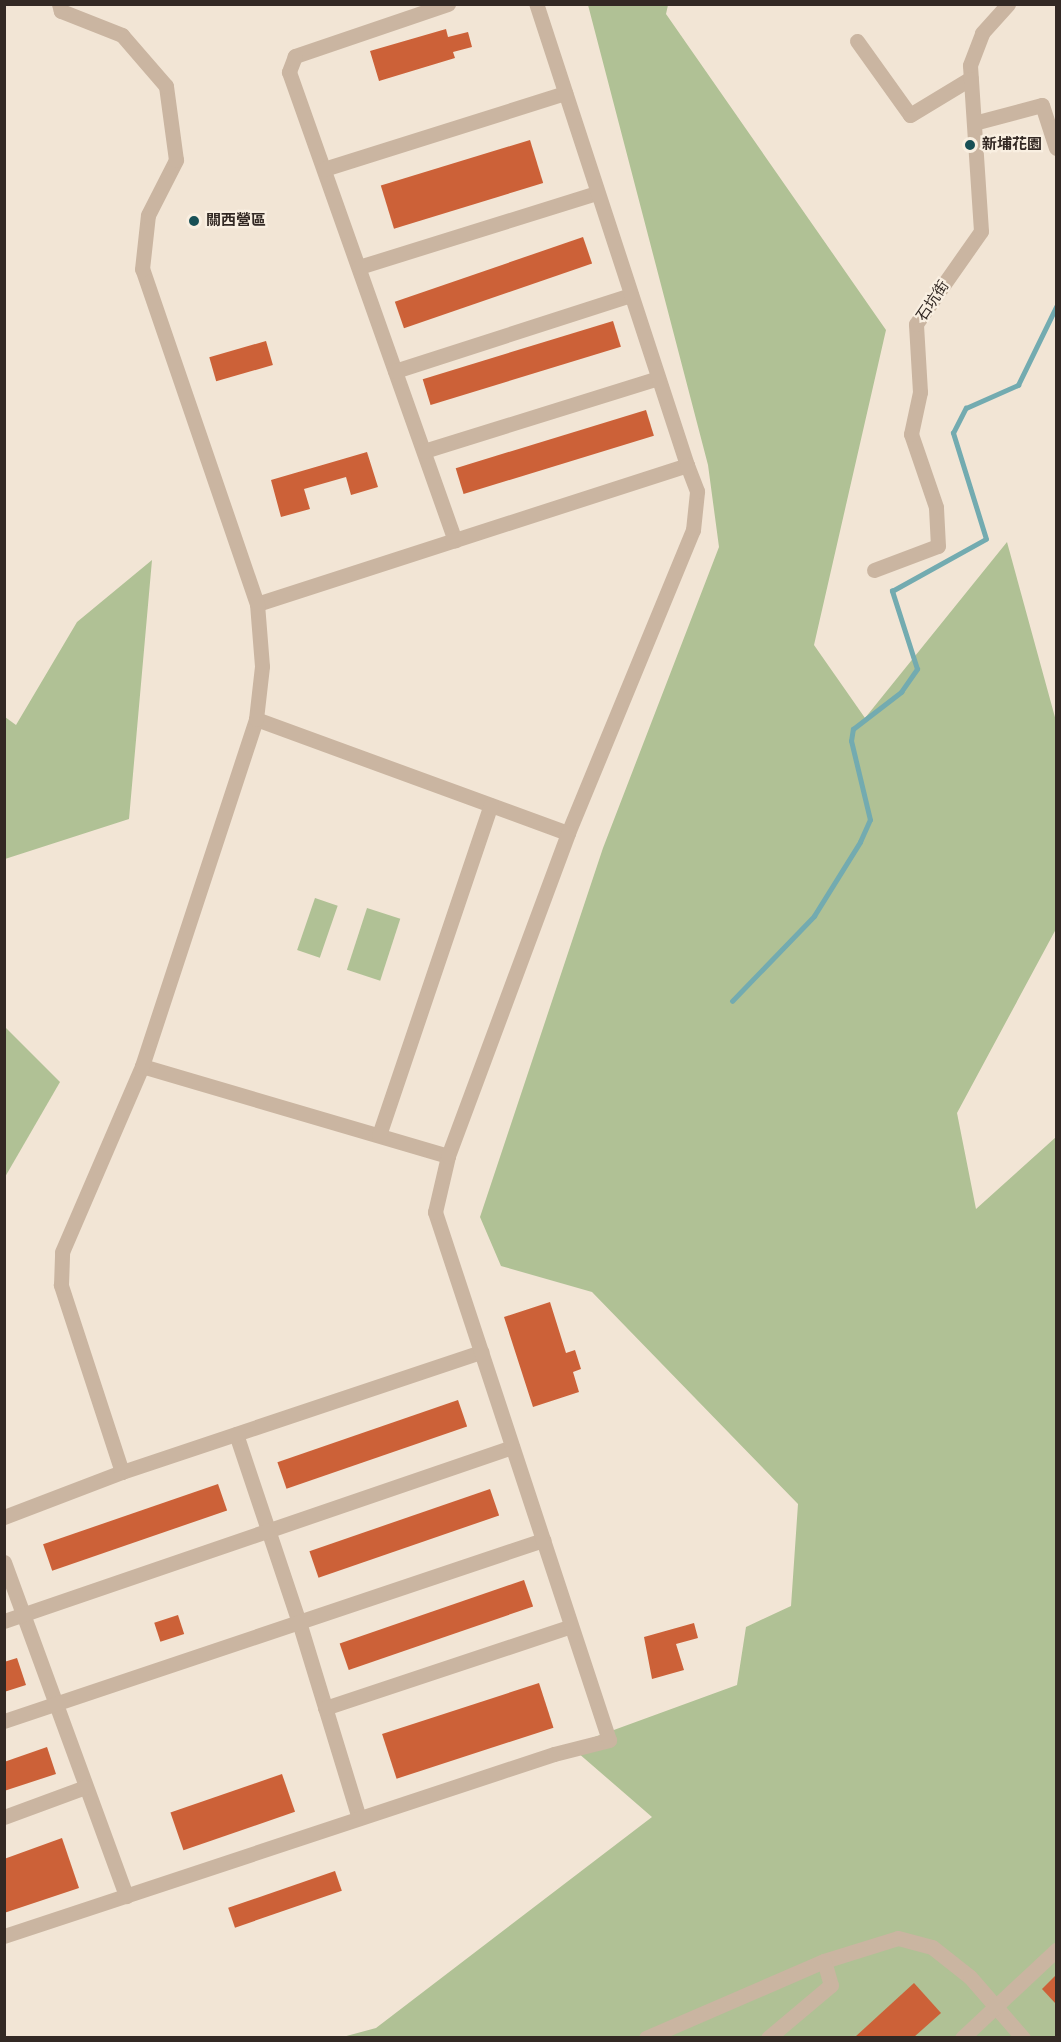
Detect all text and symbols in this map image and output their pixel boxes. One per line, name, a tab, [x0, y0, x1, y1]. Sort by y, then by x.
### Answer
place label: 新埔花園	[982, 136, 1042, 154]
marker: 新埔花園	[963, 138, 977, 152]
place label: 關西營區	[206, 212, 266, 230]
marker: 關西營區	[187, 214, 201, 228]
street label: 石坑街	[913, 277, 953, 325]

